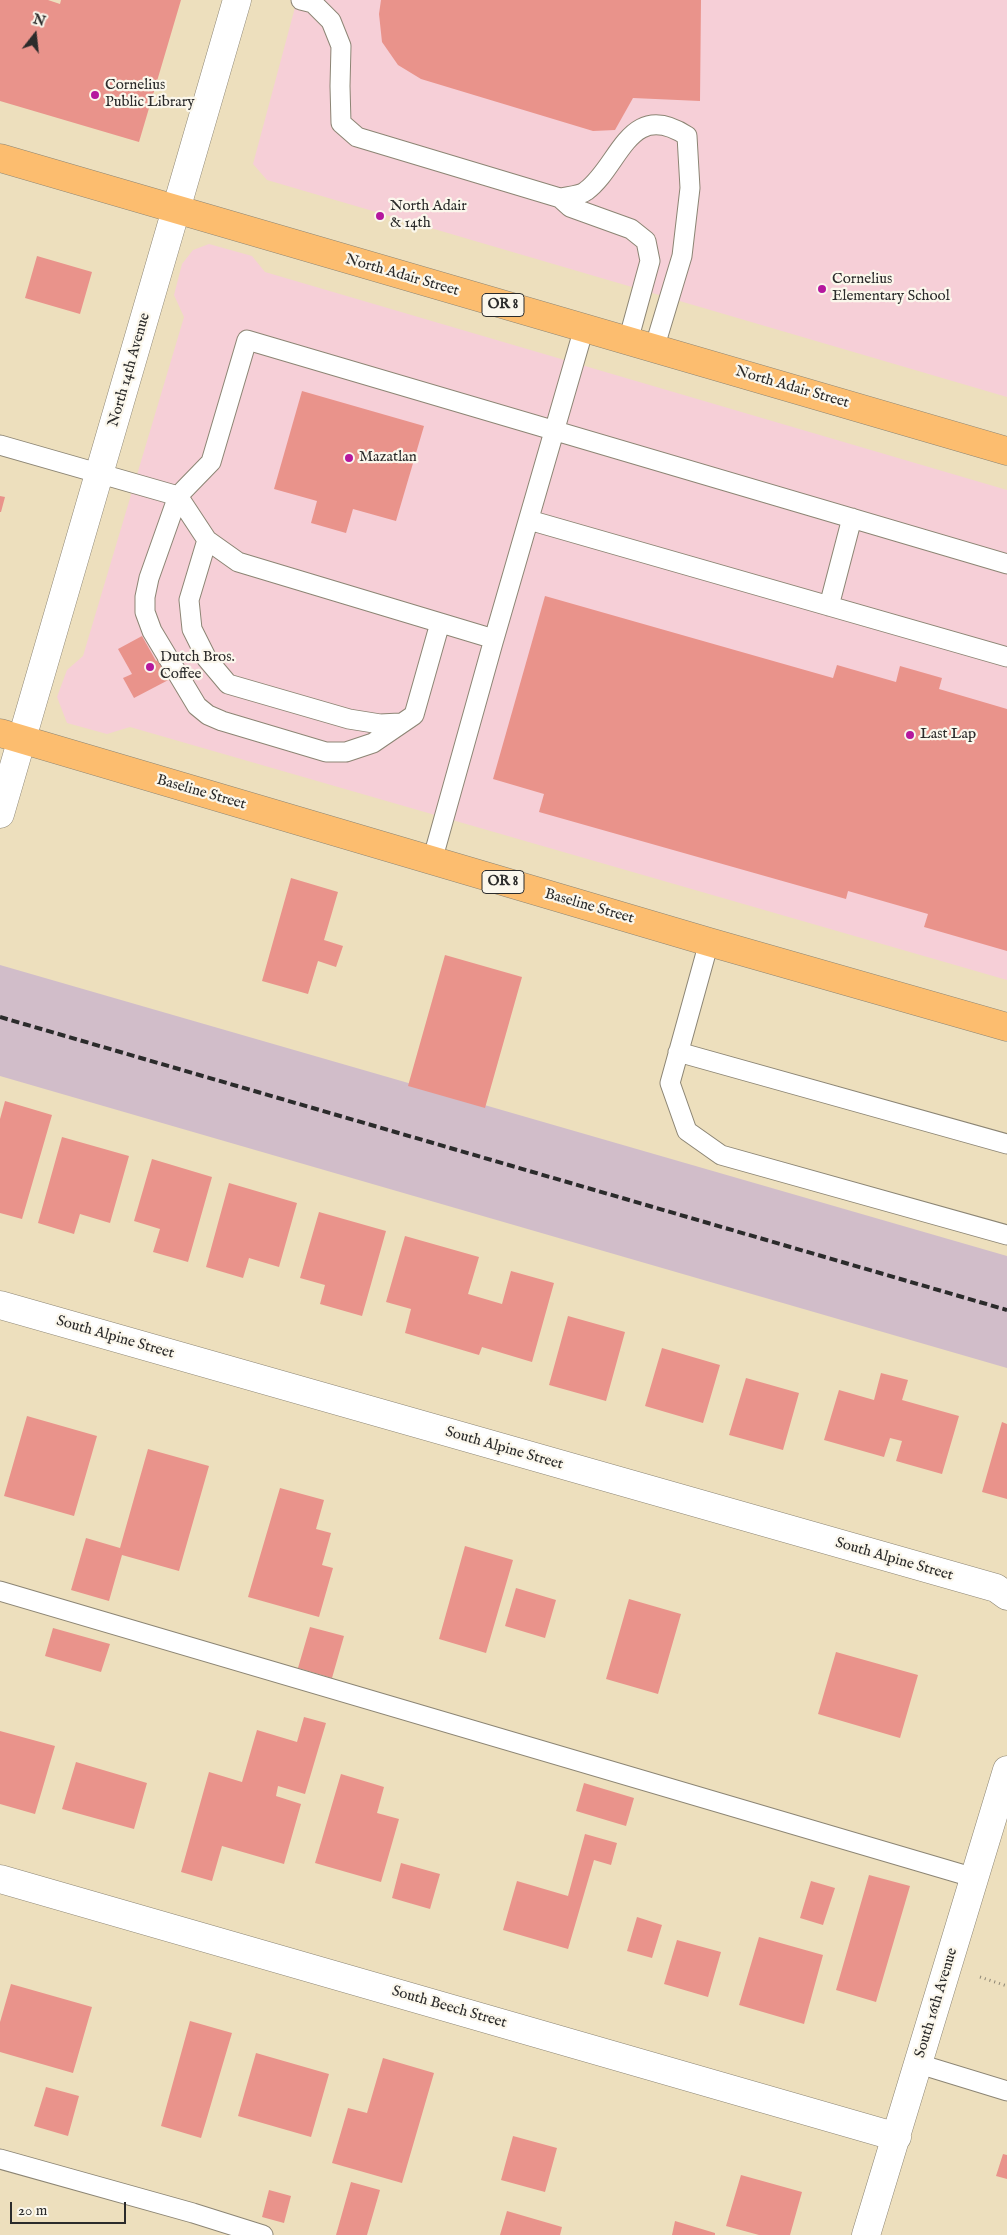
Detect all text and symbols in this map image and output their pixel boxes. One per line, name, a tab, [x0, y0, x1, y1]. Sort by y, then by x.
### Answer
north arrow	[10, 10, 60, 60]
text: N	[31, 10, 47, 31]
place label: Cornelius Public Library	[105, 77, 195, 112]
marker: Cornelius Public Library	[89, 89, 101, 101]
place label: North Adair & 14th	[390, 198, 467, 233]
marker: North Adair & 14th	[374, 210, 386, 222]
street label: North Adair Street	[343, 251, 461, 301]
place label: Cornelius Elementary School	[832, 271, 950, 306]
marker: Cornelius Elementary School	[816, 283, 828, 295]
road number: OR 8	[482, 294, 524, 316]
street label: North 14th Avenue	[105, 311, 155, 429]
street label: North Adair Street	[733, 363, 851, 413]
place label: Mazatlan	[359, 449, 417, 467]
marker: Mazatlan	[343, 452, 355, 464]
place label: Dutch Bros. Coffee	[160, 649, 235, 684]
marker: Dutch Bros. Coffee	[144, 661, 156, 673]
place label: Last Lap	[920, 726, 976, 744]
marker: Last Lap	[904, 729, 916, 741]
street label: Baseline Street	[154, 772, 248, 814]
road number: OR 8	[482, 870, 524, 894]
street label: Baseline Street	[542, 886, 636, 928]
street label: South Alpine Street	[54, 1313, 176, 1363]
street label: South Alpine Street	[443, 1424, 565, 1474]
street label: South Alpine Street	[833, 1535, 955, 1585]
street label: South 16th Avenue	[912, 1946, 962, 2060]
street label: South Beech Street	[390, 1983, 508, 2033]
scale bar	[12, 2192, 129, 2224]
text: 20 m	[18, 2201, 47, 2220]

